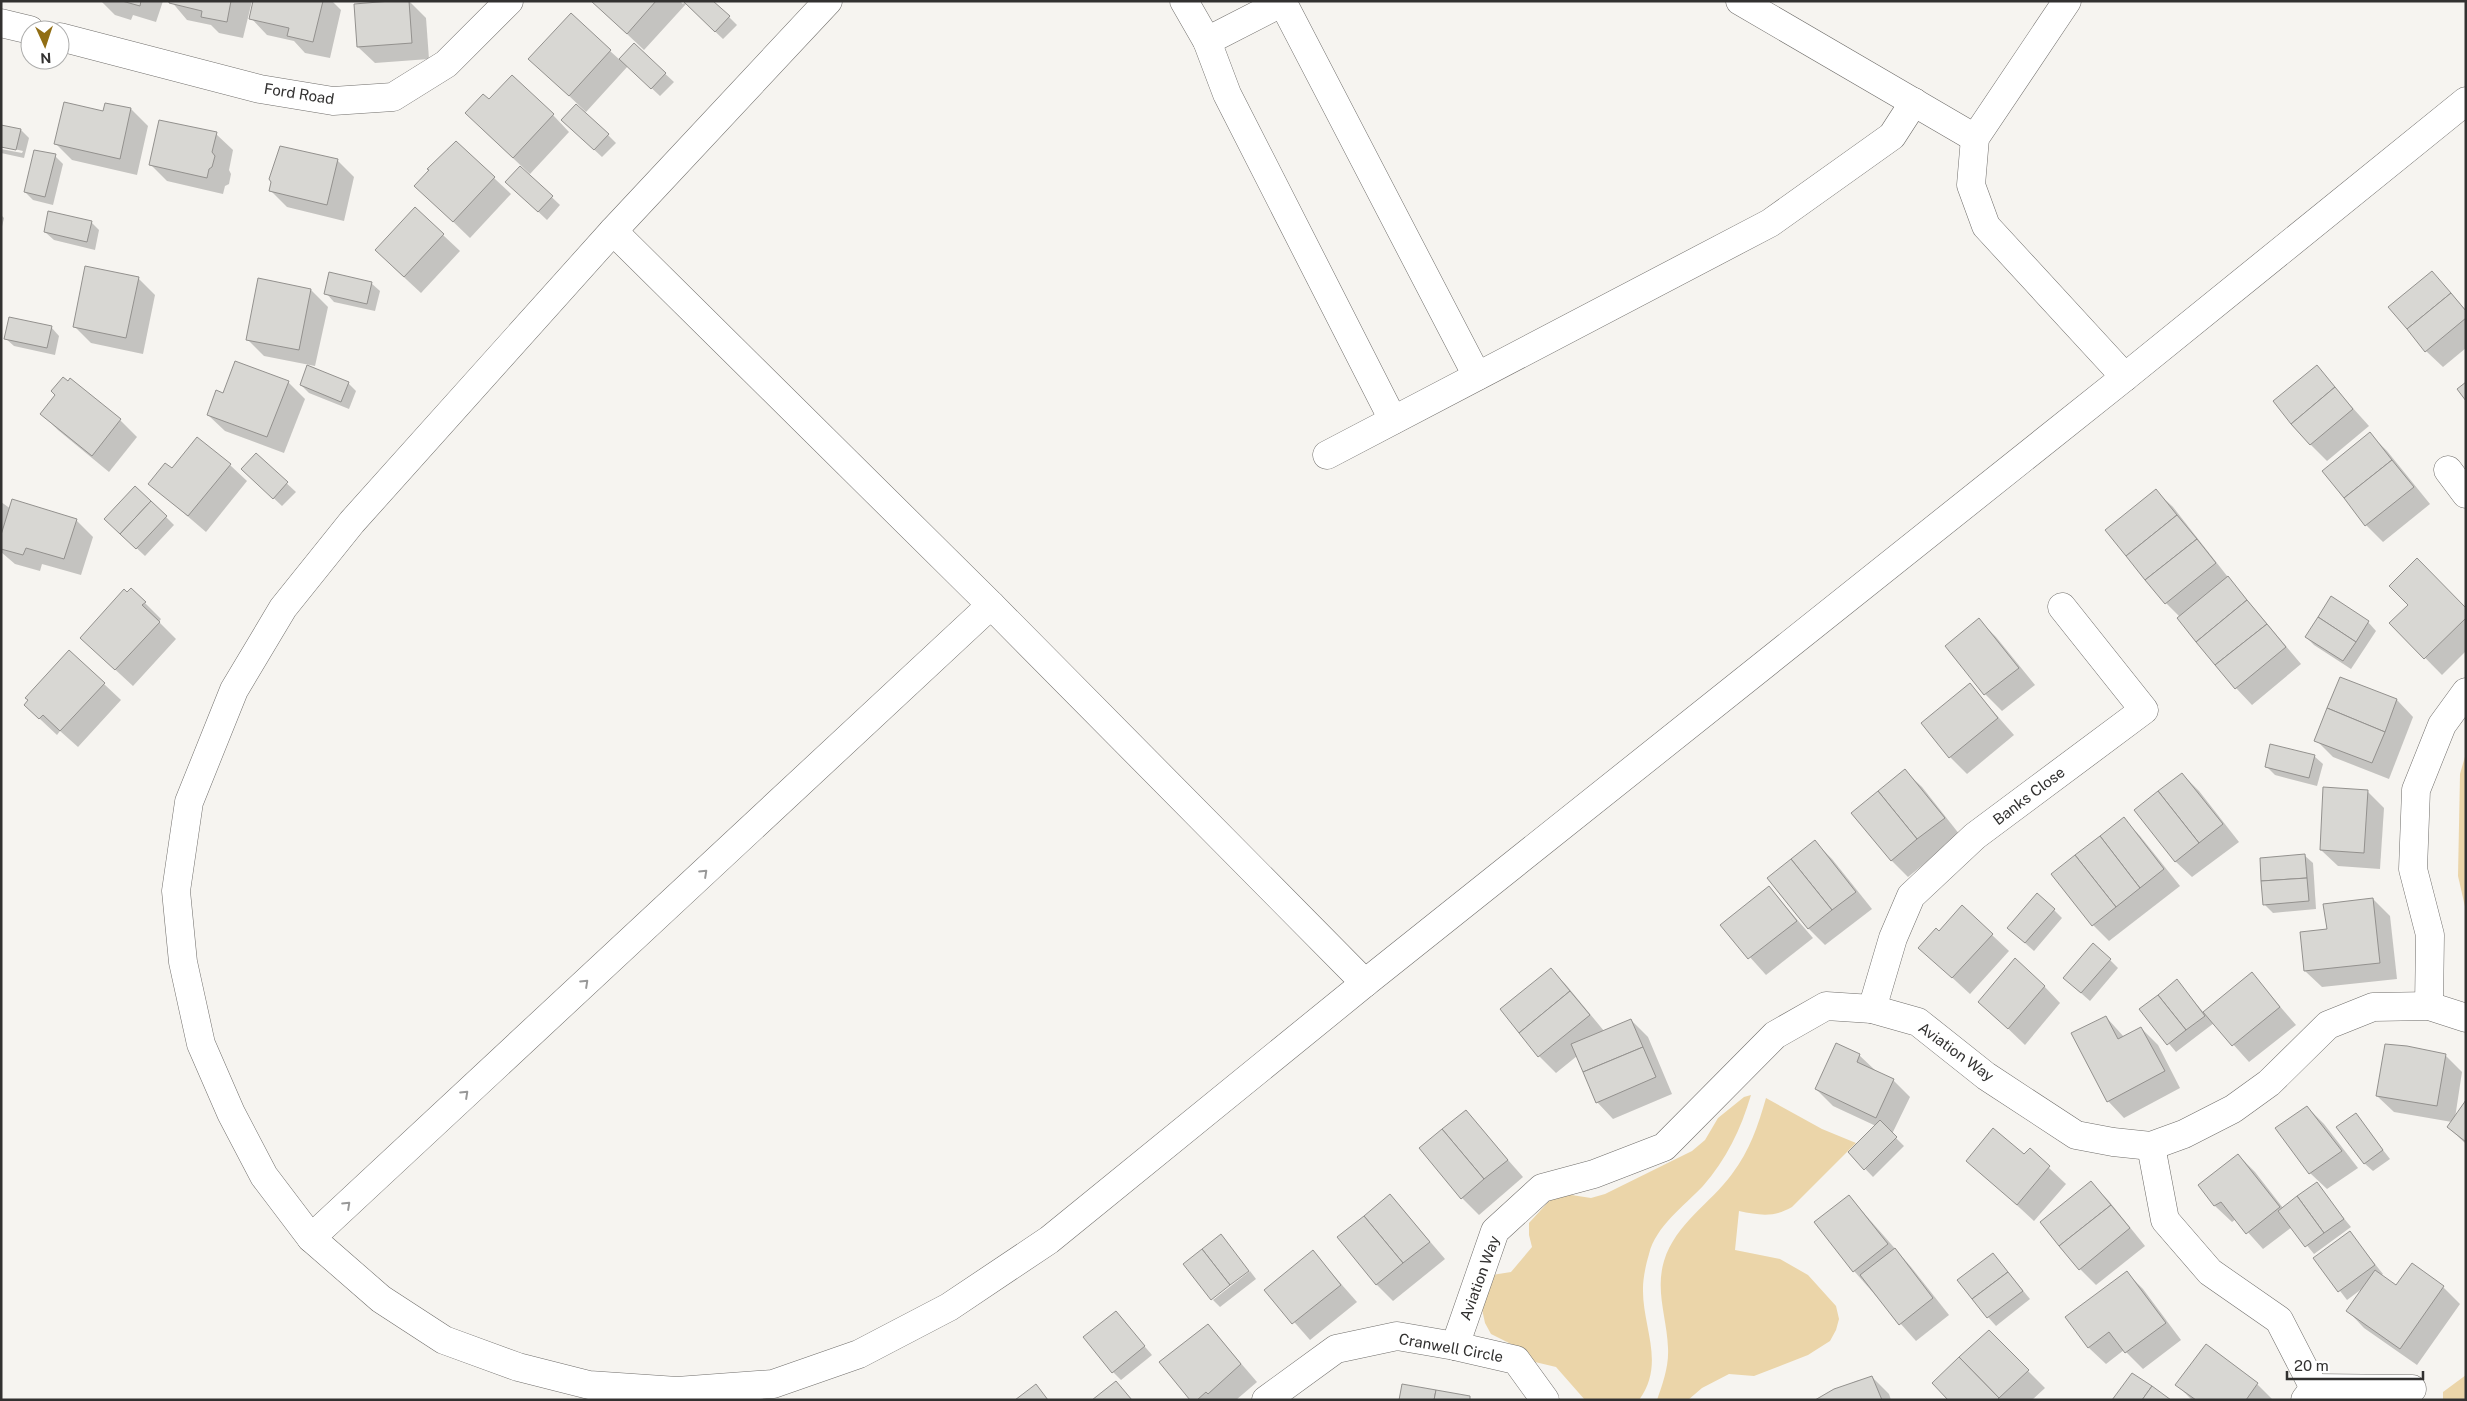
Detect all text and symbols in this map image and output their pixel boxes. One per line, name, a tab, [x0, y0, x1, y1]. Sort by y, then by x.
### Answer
north arrow	[20, 20, 70, 70]
text: N	[40, 50, 52, 66]
street label: Ford Road	[263, 80, 335, 107]
street label: Banks Close	[1989, 763, 2068, 828]
one-way arrow	[698, 870, 707, 879]
one-way arrow	[579, 980, 588, 989]
street label: Aviation Way	[1915, 1019, 1997, 1085]
one-way arrow	[460, 1091, 469, 1100]
one-way arrow	[341, 1202, 350, 1211]
street label: Aviation Way	[1456, 1233, 1503, 1322]
street label: Cranwell Circle	[1398, 1330, 1505, 1365]
scale bar	[2287, 1348, 2423, 1380]
text: 20 m	[2294, 1357, 2329, 1374]

